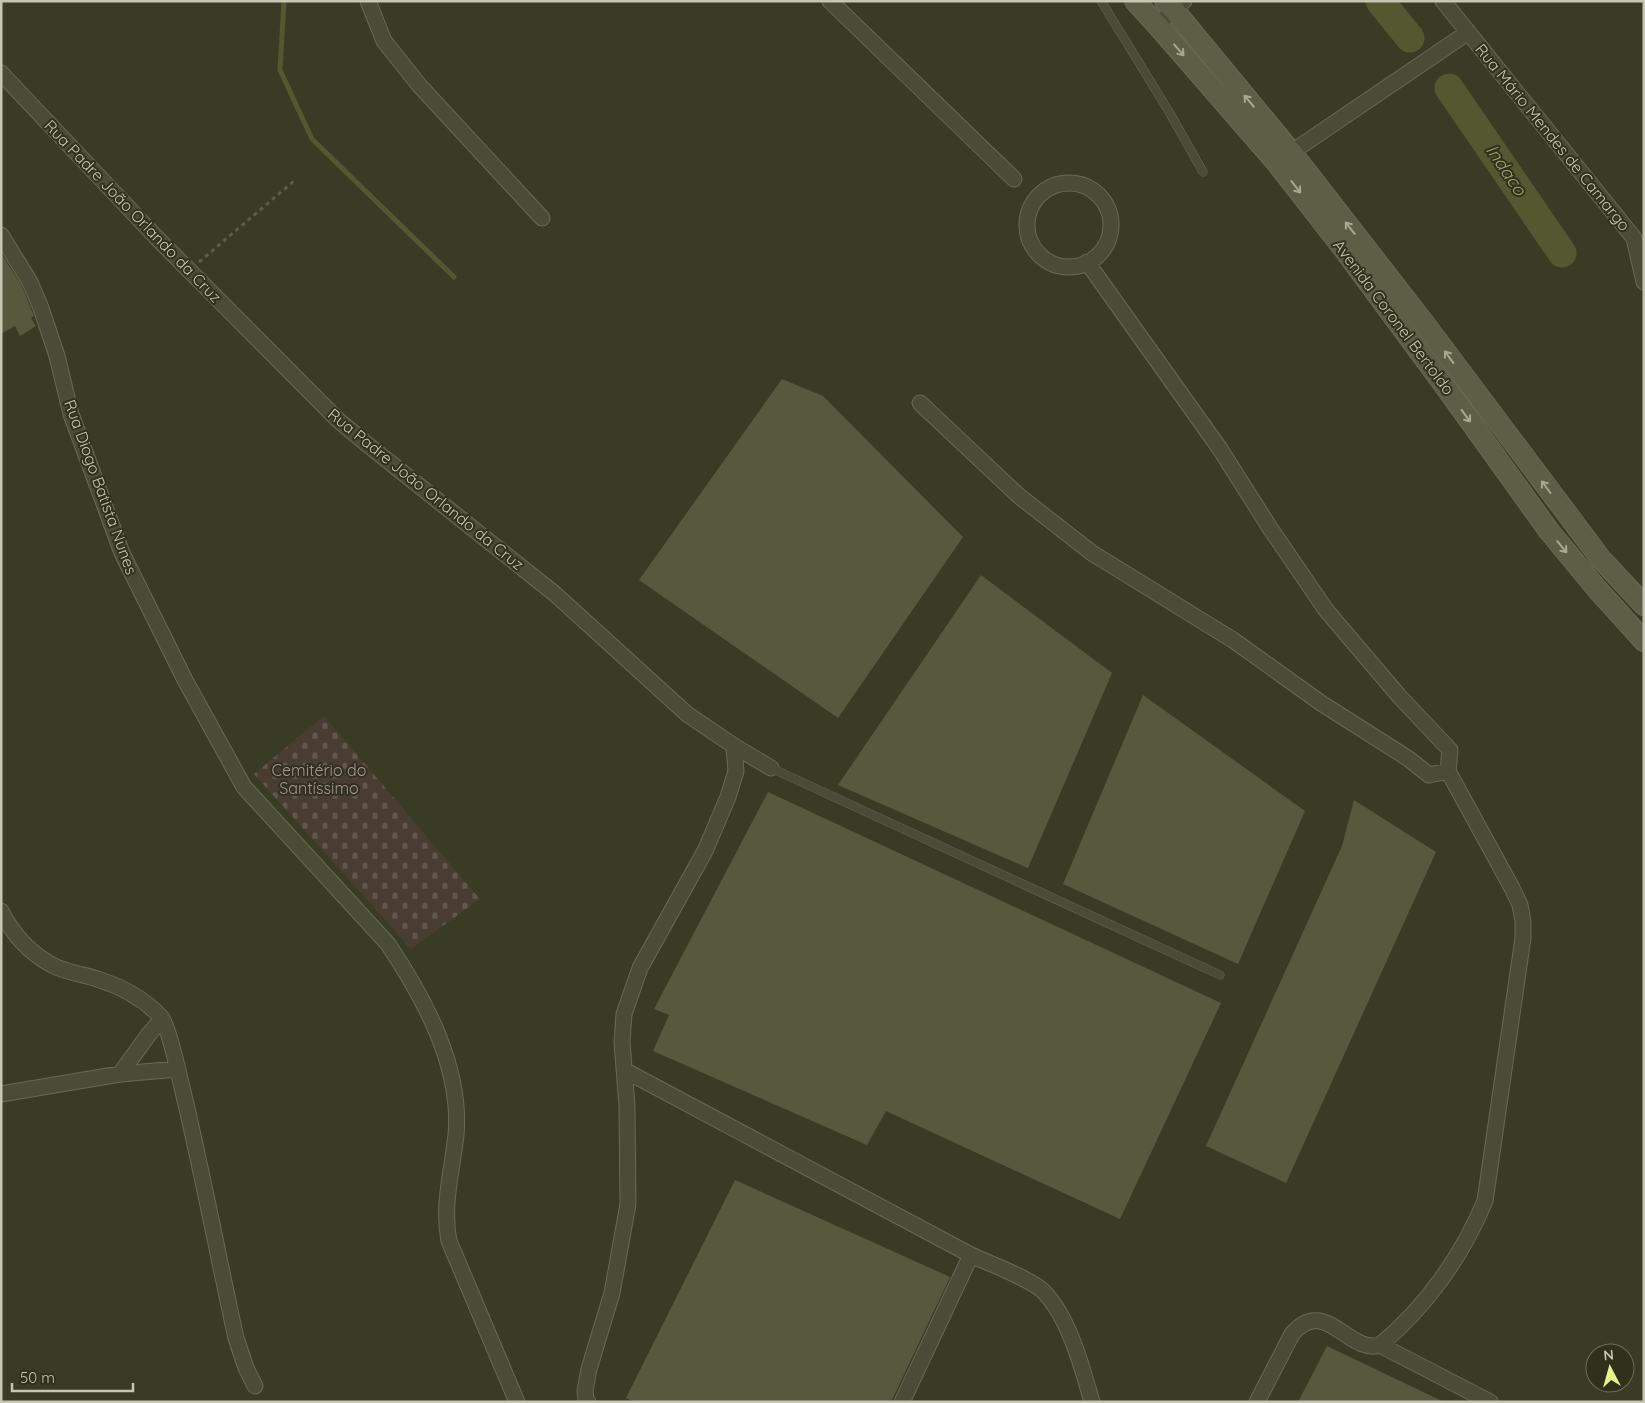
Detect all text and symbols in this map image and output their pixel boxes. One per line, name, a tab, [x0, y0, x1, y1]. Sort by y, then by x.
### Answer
street label: Rua Mário Mendes de Camargo	[1471, 39, 1635, 235]
one-way arrow	[1173, 44, 1185, 57]
one-way arrow	[1243, 94, 1254, 107]
street label: Rua Padre João Orlando da Cruz	[40, 115, 226, 307]
water label: Indaco	[1481, 140, 1532, 201]
one-way arrow	[1290, 181, 1301, 194]
one-way arrow	[1344, 222, 1355, 235]
street label: Avenida Coronel Bertoldo	[1329, 235, 1459, 399]
one-way arrow	[1444, 350, 1454, 364]
street label: Rua Diogo Batista Nunes	[60, 397, 142, 577]
street label: Rua Padre João Orlando da Cruz	[324, 404, 528, 574]
one-way arrow	[1461, 408, 1471, 422]
one-way arrow	[1541, 481, 1552, 494]
one-way arrow	[1557, 540, 1568, 553]
park label: Cemitério do Santíssimo	[272, 760, 366, 798]
north arrow	[1585, 1343, 1635, 1393]
text: N	[1603, 1346, 1615, 1365]
scale bar	[12, 1360, 134, 1392]
text: 50 m	[20, 1368, 55, 1387]

